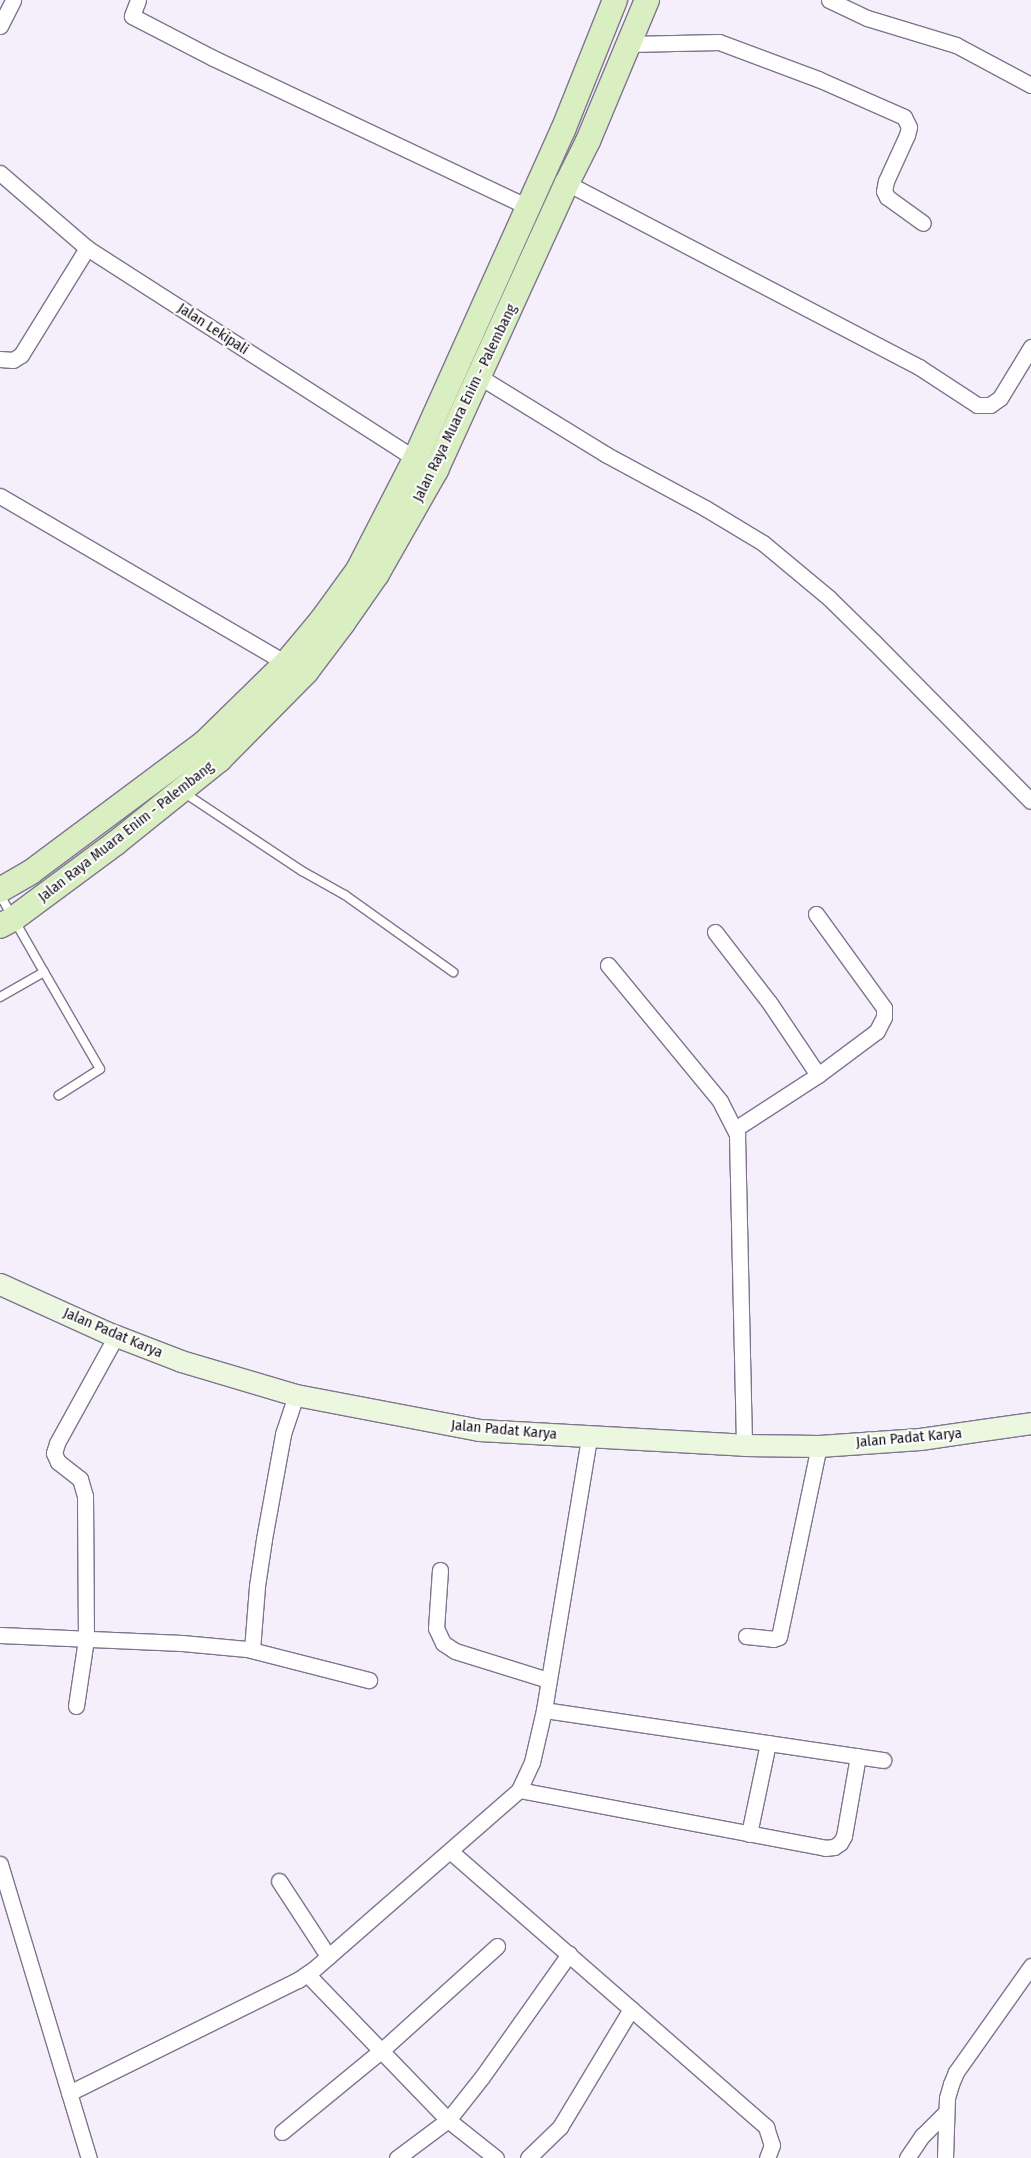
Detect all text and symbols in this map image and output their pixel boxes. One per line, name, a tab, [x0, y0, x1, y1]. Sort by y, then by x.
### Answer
street label: Jalan Lekipali	[174, 299, 252, 359]
street label: Jalan Raya Muara Enim - Palembang	[409, 301, 521, 505]
street label: Jalan Raya Muara Enim - Palembang	[35, 758, 217, 906]
street label: Jalan Padat Karya	[60, 1304, 166, 1362]
street label: Jalan Padat Karya	[450, 1416, 558, 1444]
street label: Jalan Padat Karya	[855, 1424, 963, 1452]

